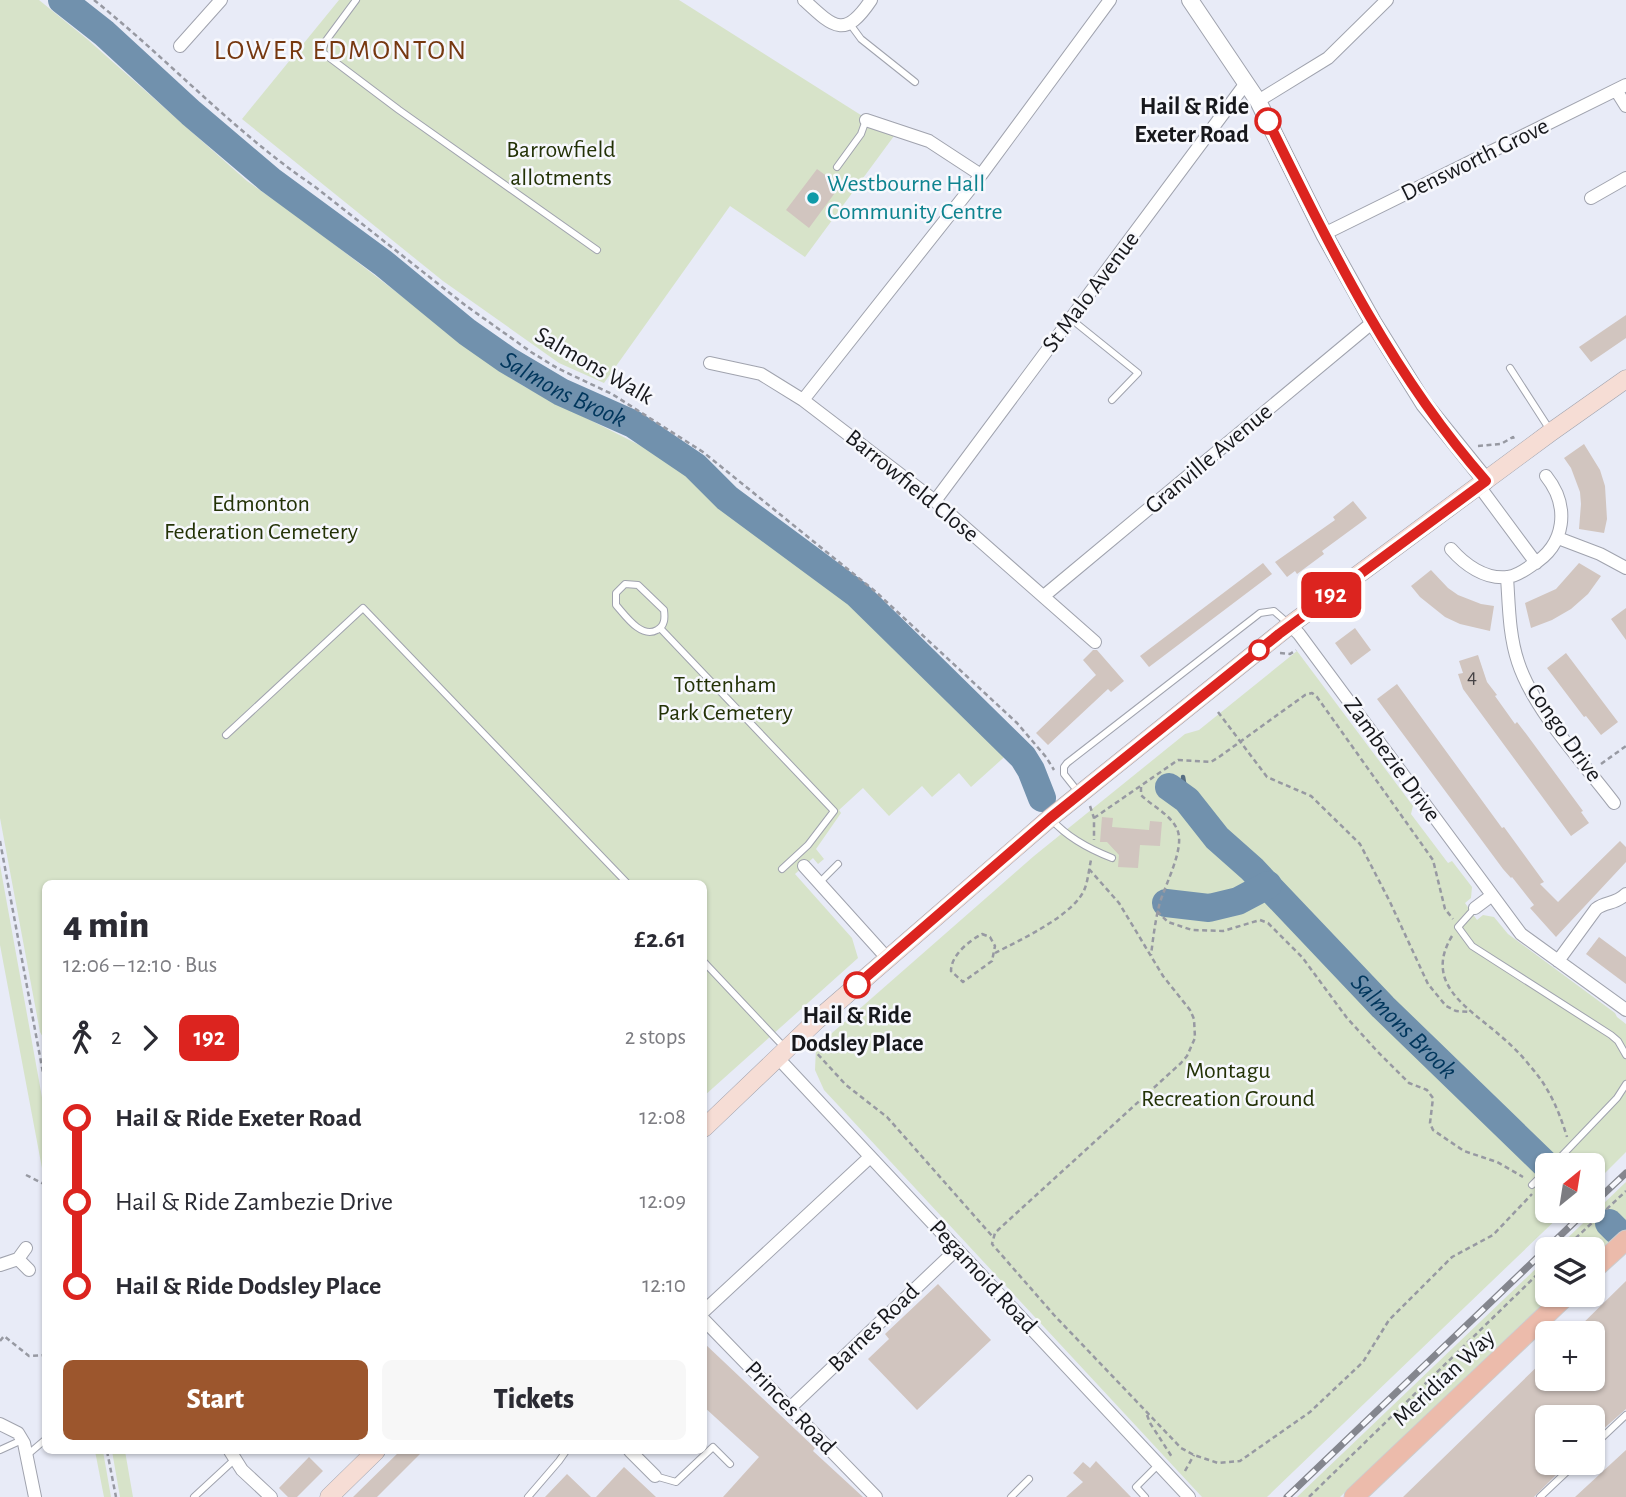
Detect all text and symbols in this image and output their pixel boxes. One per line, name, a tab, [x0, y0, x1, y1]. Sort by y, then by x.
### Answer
district label: LOWER EDMONTON	[214, 37, 468, 65]
place label: Hail & Ride Exeter Road	[1134, 95, 1249, 147]
marker: Hail & Ride Exeter Road	[1255, 108, 1281, 134]
street label: Densworth Grove	[1397, 114, 1553, 206]
park label: Barrowfield allotments	[506, 138, 616, 190]
place label: Westbourne Hall Community Centre	[827, 172, 1003, 224]
marker: Westbourne Hall Community Centre	[805, 190, 821, 206]
street label: St Malo Avenue	[1038, 227, 1144, 357]
street label: Salmons Walk	[531, 323, 657, 409]
water label: Salmons Brook	[496, 346, 630, 432]
street label: Granville Avenue	[1141, 399, 1277, 519]
street label: Barrowfield Close	[841, 425, 983, 547]
park label: Edmonton Federation Cemetery	[164, 492, 358, 544]
line badge: 192	[1291, 572, 1371, 618]
text: 192	[1315, 583, 1347, 607]
unlabelled marker	[1249, 640, 1269, 660]
house number: 4	[1467, 666, 1477, 687]
park label: Tottenham Park Cemetery	[657, 673, 793, 725]
street label: Congo Drive	[1522, 680, 1606, 786]
street label: Zambezie Drive	[1339, 694, 1445, 826]
text: 4 min	[63, 907, 149, 945]
text: £2.61	[634, 926, 686, 952]
text: 12:06 – 12:10 · Bus	[63, 954, 217, 977]
water label: Salmons Brook	[1346, 969, 1462, 1084]
marker: Hail & Ride Dodsley Place	[844, 972, 870, 998]
place label: Hail & Ride Dodsley Place	[790, 1004, 924, 1056]
icon: walk	[63, 1019, 101, 1057]
icon: forward	[131, 1019, 169, 1057]
text: 2	[111, 1026, 121, 1049]
text: 192	[193, 1026, 225, 1050]
text: 2 stops	[625, 1026, 686, 1049]
park label: Montagu Recreation Ground	[1141, 1059, 1315, 1111]
text: Hail & Ride Exeter Road	[115, 1105, 362, 1131]
text: 12:08	[639, 1106, 686, 1129]
north arrow	[1535, 1153, 1605, 1223]
map controls	[1535, 1153, 1605, 1475]
text: Hail & Ride Zambezie Drive	[115, 1189, 393, 1215]
text: 12:09	[639, 1190, 686, 1213]
street label: Pegamoid Road	[925, 1216, 1041, 1338]
button: layers	[1535, 1237, 1605, 1307]
text: Hail & Ride Dodsley Place	[115, 1273, 381, 1299]
text: 12:10	[642, 1274, 686, 1297]
street label: Barnes Road	[824, 1279, 924, 1377]
button: +	[1535, 1321, 1605, 1391]
street label: Meridian Way	[1388, 1325, 1500, 1431]
street label: Princes Road	[740, 1357, 840, 1459]
button: Start	[63, 1360, 368, 1440]
button: Tickets	[382, 1360, 686, 1440]
button: −	[1535, 1405, 1605, 1475]

